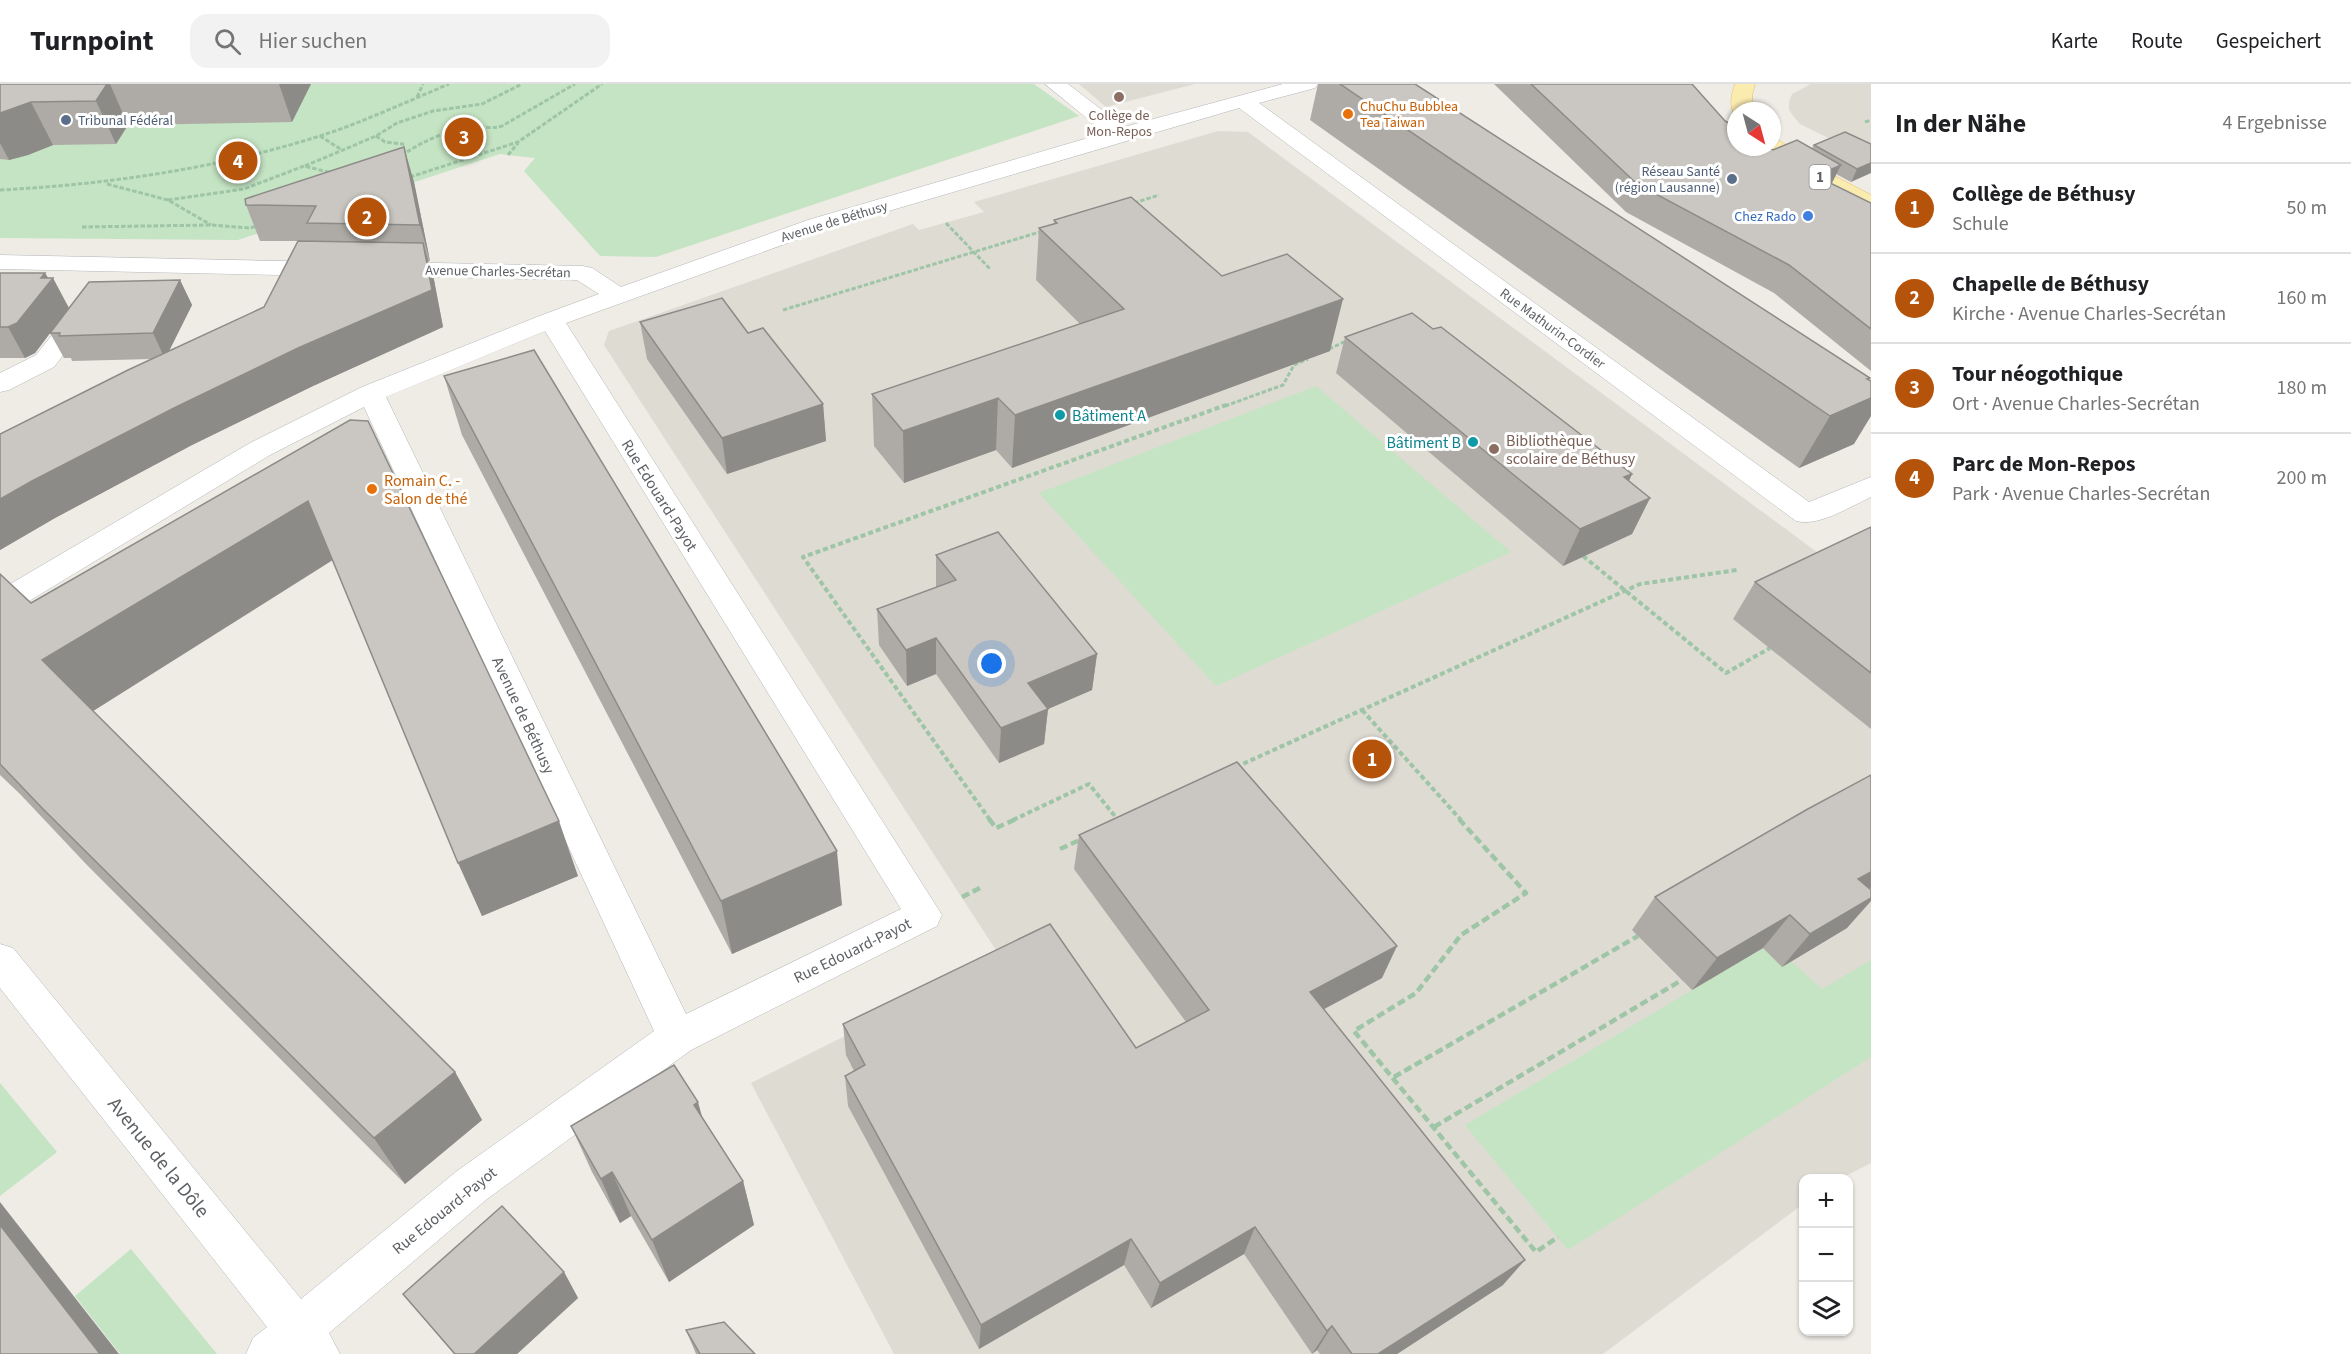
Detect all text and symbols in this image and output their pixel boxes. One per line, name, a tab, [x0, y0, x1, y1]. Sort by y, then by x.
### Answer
search box	[190, 14, 610, 68]
text: Turnpoint	[30, 21, 154, 61]
icon: search	[211, 25, 244, 58]
text: Hier suchen	[259, 25, 367, 57]
text: Karte	[2051, 26, 2098, 56]
text: Route	[2131, 26, 2183, 56]
text: Gespeichert	[2216, 26, 2321, 56]
marker: Collège de Mon-Repos	[1112, 90, 1126, 104]
place label: ChuChu Bubblea Tea Taiwan	[1360, 97, 1458, 133]
north arrow	[1727, 102, 1781, 156]
text: In der Nähe	[1895, 105, 2026, 142]
place label: Collège de Mon-Repos	[1086, 106, 1152, 142]
marker: ChuChu Bubblea Tea Taiwan	[1341, 107, 1355, 121]
text: 4 Ergebnisse	[2222, 109, 2327, 137]
place label: Tribunal Fédéral	[78, 111, 174, 131]
marker: Tribunal Fédéral	[59, 113, 73, 127]
pin: 3	[444, 115, 484, 160]
pin: 4	[218, 138, 258, 184]
place label: Réseau Santé (région Lausanne)	[1615, 162, 1720, 198]
road number: 1	[1810, 165, 1830, 189]
marker: Réseau Santé (région Lausanne)	[1725, 172, 1739, 186]
text: Collège de Béthusy	[1952, 178, 2136, 210]
pin: 2	[348, 194, 386, 240]
text: 1	[1909, 194, 1920, 222]
text: 50 m	[2287, 194, 2327, 222]
street label: Avenue de Béthusy	[778, 196, 891, 248]
place label: Chez Rado	[1734, 207, 1796, 227]
marker: Chez Rado	[1801, 209, 1815, 223]
text: Schule	[1952, 210, 2009, 238]
street label: Avenue Charles-Secrétan	[425, 261, 571, 283]
text: Chapelle de Béthusy	[1952, 268, 2149, 300]
street label: Rue Mathurin-Cordier	[1496, 284, 1609, 374]
text: 2	[1909, 284, 1920, 312]
text: 160 m	[2277, 284, 2327, 312]
text: Kirche · Avenue Charles-Secrétan	[1952, 300, 2226, 328]
text: Tour néogothique	[1952, 358, 2123, 390]
text: 3	[1909, 374, 1920, 402]
text: 180 m	[2277, 374, 2327, 402]
text: Ort · Avenue Charles-Secrétan	[1952, 390, 2200, 418]
place label: Bâtiment A	[1072, 405, 1146, 427]
marker: Bâtiment A	[1053, 408, 1067, 422]
place label: Bibliothèque scolaire de Béthusy	[1506, 430, 1636, 470]
place label: Bâtiment B	[1386, 432, 1461, 454]
street label: Rue Edouard-Payot	[616, 435, 703, 556]
marker: Bâtiment B	[1466, 435, 1480, 449]
marker: Bibliothèque scolaire de Béthusy	[1487, 442, 1501, 456]
text: Parc de Mon-Repos	[1952, 448, 2136, 480]
text: 4	[1909, 464, 1920, 492]
text: 200 m	[2277, 464, 2327, 492]
place label: Romain C. - Salon de thé	[384, 470, 467, 510]
text: Park · Avenue Charles-Secrétan	[1952, 480, 2210, 508]
marker: Romain C. - Salon de thé	[365, 482, 379, 496]
your location	[977, 649, 1006, 678]
street label: Avenue de Béthusy	[486, 653, 560, 778]
pin: 1	[1352, 736, 1392, 782]
street label: Rue Edouard-Payot	[790, 913, 916, 989]
street label: Avenue de la Dôle	[101, 1091, 216, 1224]
street label: Rue Edouard-Payot	[388, 1161, 502, 1260]
map controls	[1799, 1174, 1853, 1336]
button: +	[1799, 1174, 1853, 1228]
button: −	[1799, 1228, 1853, 1282]
button: layers	[1799, 1282, 1853, 1336]

